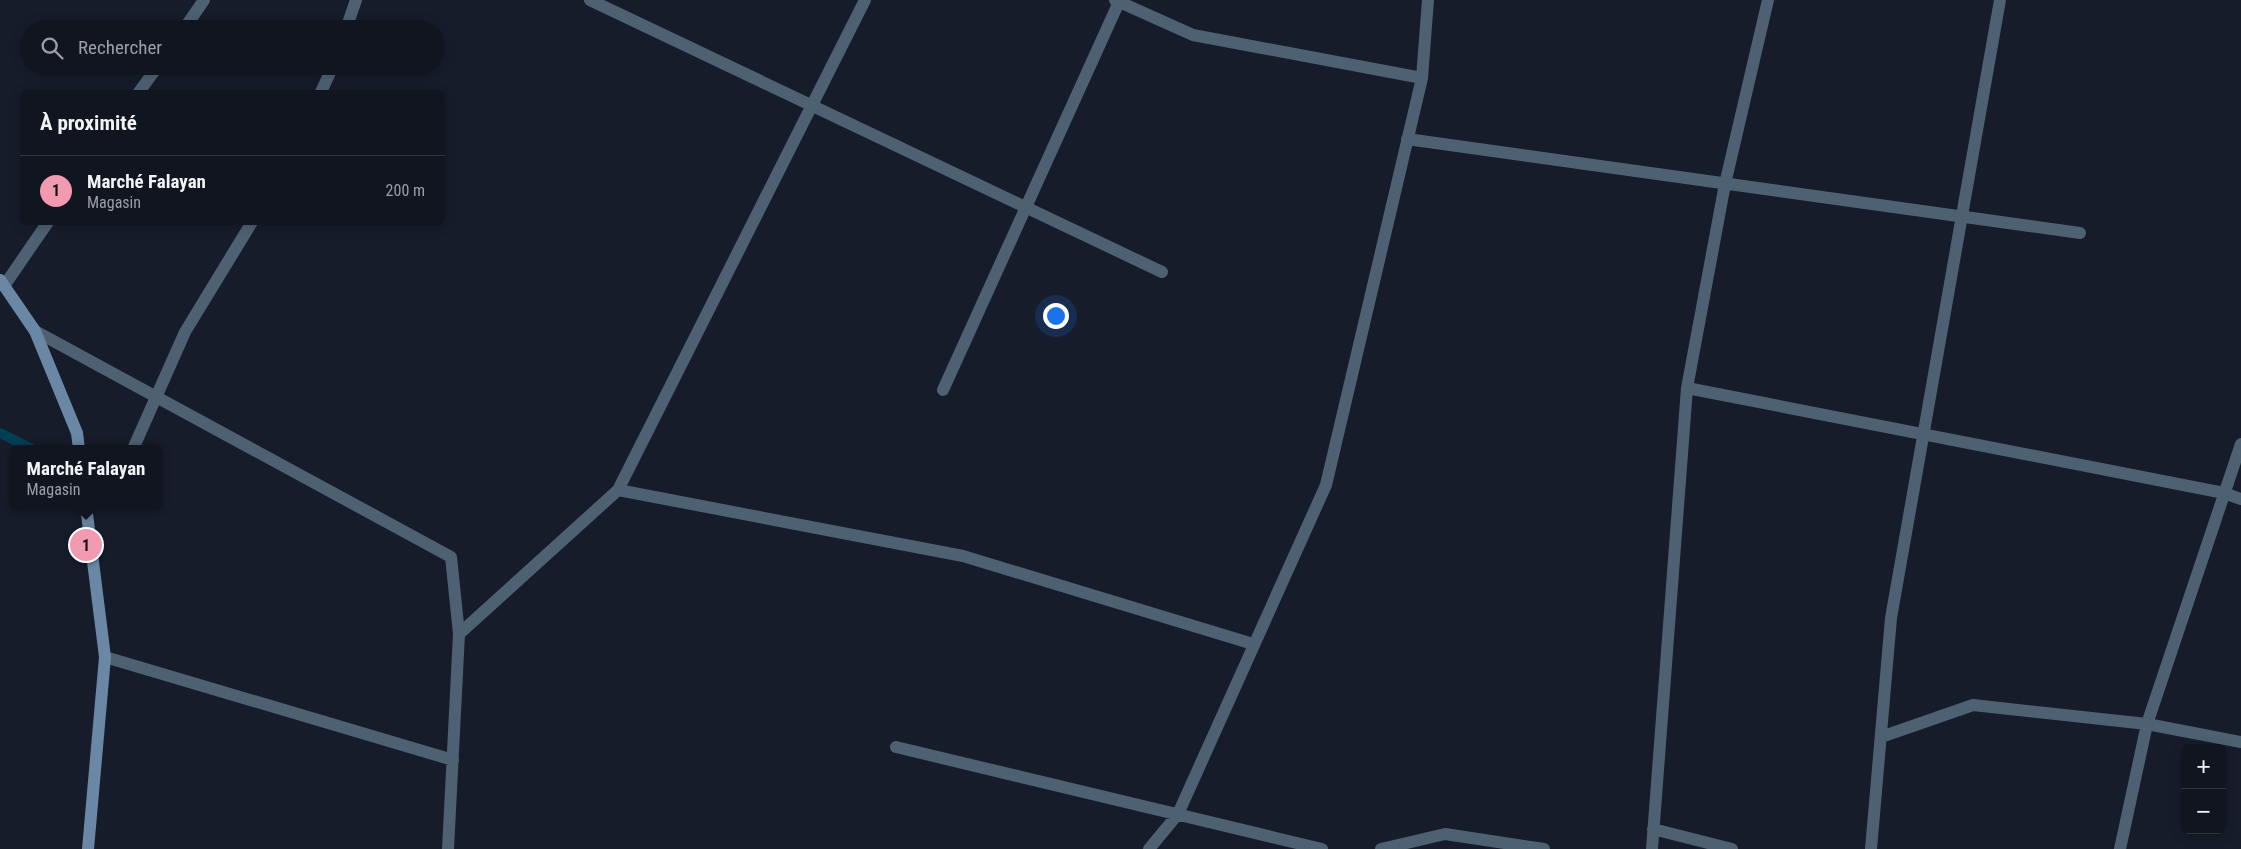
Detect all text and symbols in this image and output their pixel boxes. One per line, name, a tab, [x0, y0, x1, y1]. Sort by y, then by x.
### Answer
search box	[20, 20, 445, 75]
icon: search	[38, 34, 66, 62]
text: Rechercher	[78, 36, 162, 59]
text: À proximité	[40, 111, 137, 135]
text: Marché Falayan	[87, 170, 206, 193]
text: 1	[52, 181, 60, 200]
text: 200 m	[386, 181, 425, 200]
text: Magasin	[87, 193, 141, 212]
your location	[1043, 303, 1069, 329]
popup	[10, 445, 162, 510]
text: Marché Falayan	[27, 457, 145, 480]
text: Magasin	[27, 480, 81, 499]
pin: 1	[70, 526, 102, 564]
map controls	[2181, 744, 2226, 834]
button: +	[2181, 744, 2226, 789]
button: −	[2181, 789, 2226, 834]

